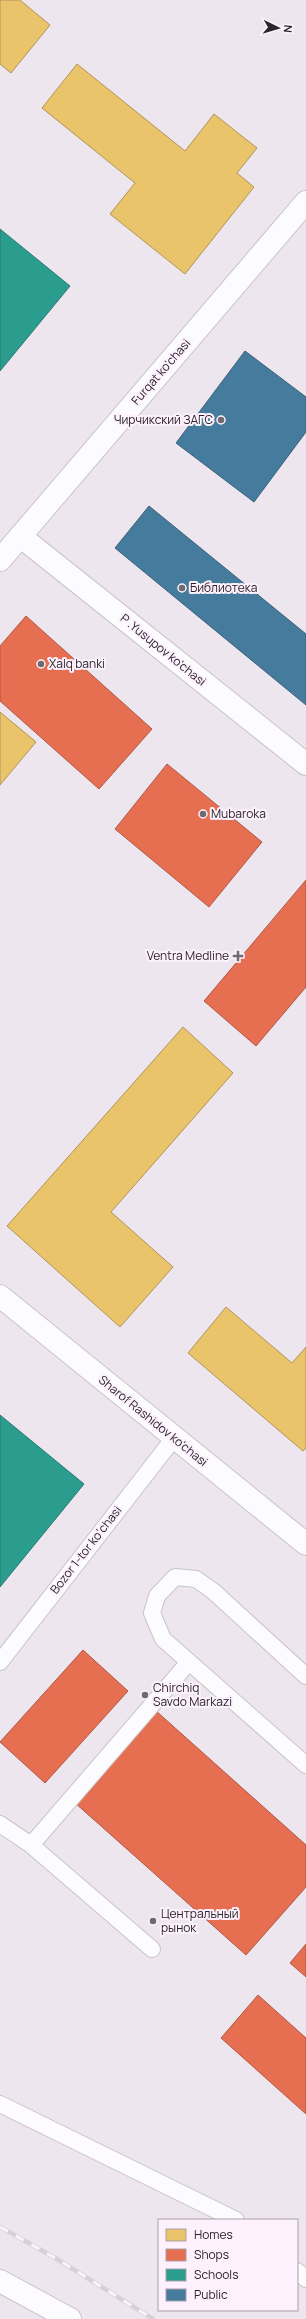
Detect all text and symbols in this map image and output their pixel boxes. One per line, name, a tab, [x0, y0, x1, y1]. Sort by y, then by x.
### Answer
north arrow	[258, 8, 298, 48]
text: N	[281, 24, 296, 34]
street label: Furqat ko'chasi	[127, 335, 194, 408]
place label: Чирчикский ЗАГС	[114, 411, 213, 428]
marker: Чирчикский ЗАГС	[216, 415, 226, 425]
place label: Библиотека	[190, 579, 257, 596]
marker: Библиотека	[177, 583, 187, 593]
street label: P .Yusupov ko'chasi	[117, 610, 210, 689]
place label: Xalq banki	[49, 655, 105, 672]
marker: Xalq banki	[36, 659, 46, 669]
place label: Mubaroka	[211, 805, 266, 822]
marker: Mubaroka	[198, 809, 208, 819]
place label: Ventra Medline	[147, 947, 229, 964]
marker: Ventra Medline	[232, 950, 244, 962]
street label: Sharof Rashidov ko'chasi	[95, 1371, 211, 1470]
street label: Bozor 1-tor ko‘chasi	[46, 1502, 125, 1597]
place label: Chirchiq Savdo Markazi	[153, 1679, 232, 1710]
marker: Chirchiq Savdo Markazi	[140, 1690, 150, 1700]
place label: Центральный рынок	[161, 1905, 239, 1936]
marker: Центральный рынок	[148, 1916, 158, 1926]
legend	[158, 2219, 298, 2311]
text: Homes	[194, 2226, 233, 2243]
text: Shops	[194, 2246, 229, 2263]
text: Schools	[194, 2266, 238, 2283]
text: Public	[194, 2286, 228, 2303]

